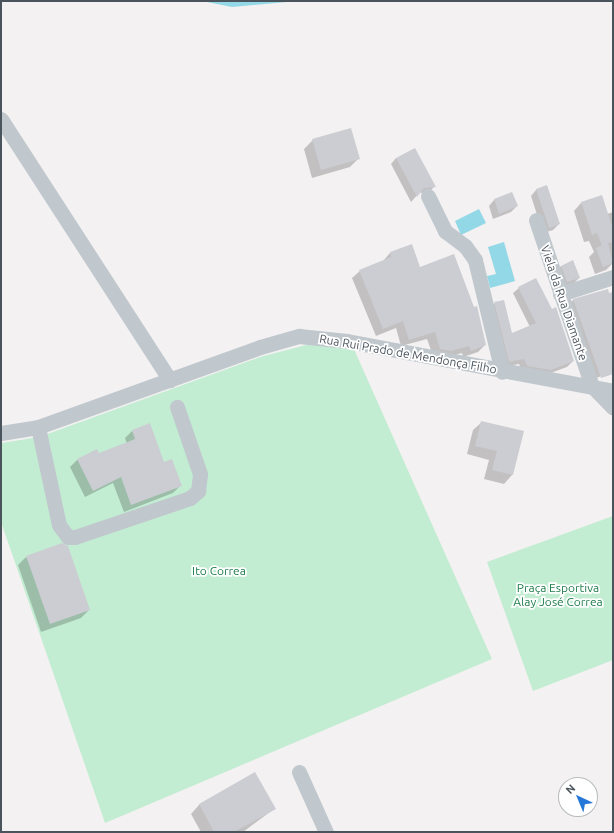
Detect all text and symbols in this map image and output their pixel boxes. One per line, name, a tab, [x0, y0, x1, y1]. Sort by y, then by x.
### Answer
street label: Viela da Rua Diamante	[537, 243, 591, 363]
street label: Rua Rui Prado de Mendonça Filho	[318, 331, 498, 377]
park label: Ito Correa	[192, 564, 246, 578]
park label: Praça Esportiva Alay José Correa	[513, 581, 603, 609]
north arrow	[558, 777, 598, 817]
text: N	[563, 782, 577, 796]

